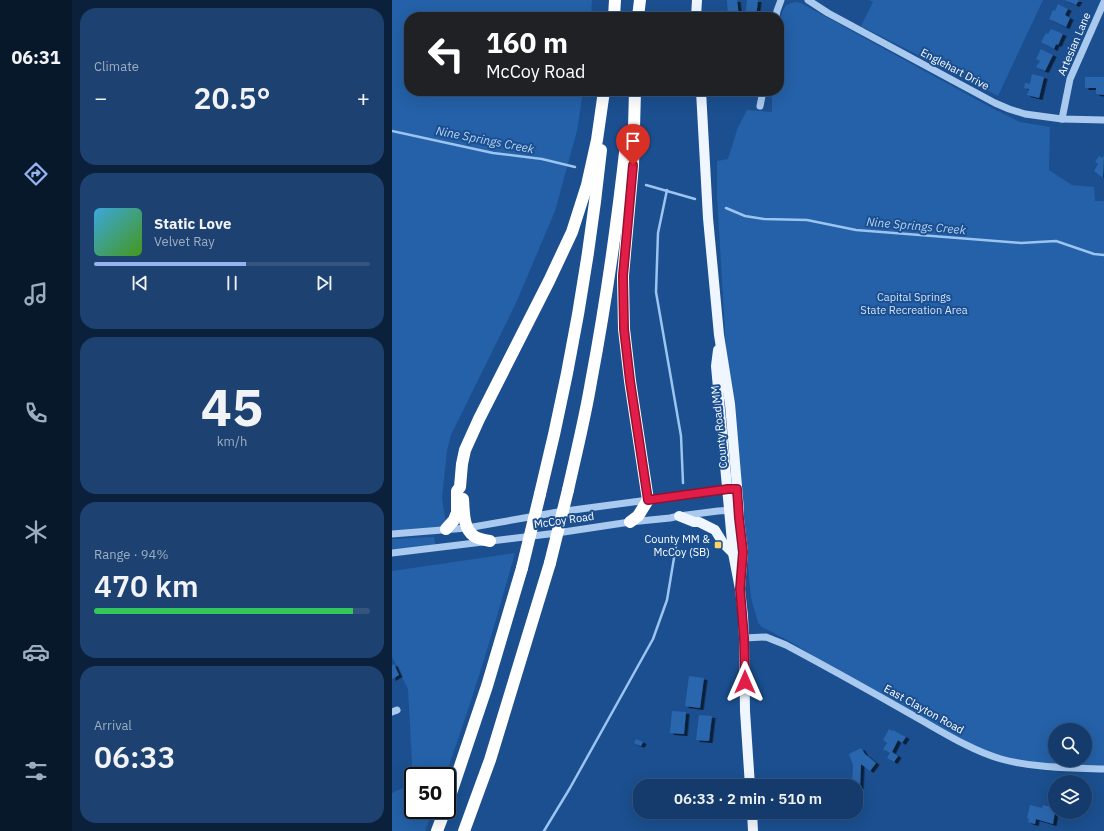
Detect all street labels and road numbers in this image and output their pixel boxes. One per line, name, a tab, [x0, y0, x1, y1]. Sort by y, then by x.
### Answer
street label: Artesian Lane	[1054, 10, 1094, 78]
street label: Englehart Drive	[918, 45, 992, 93]
street label: County Road MM	[708, 385, 730, 469]
street label: McCoy Road	[533, 509, 595, 531]
street label: East Clayton Road	[882, 681, 966, 737]

